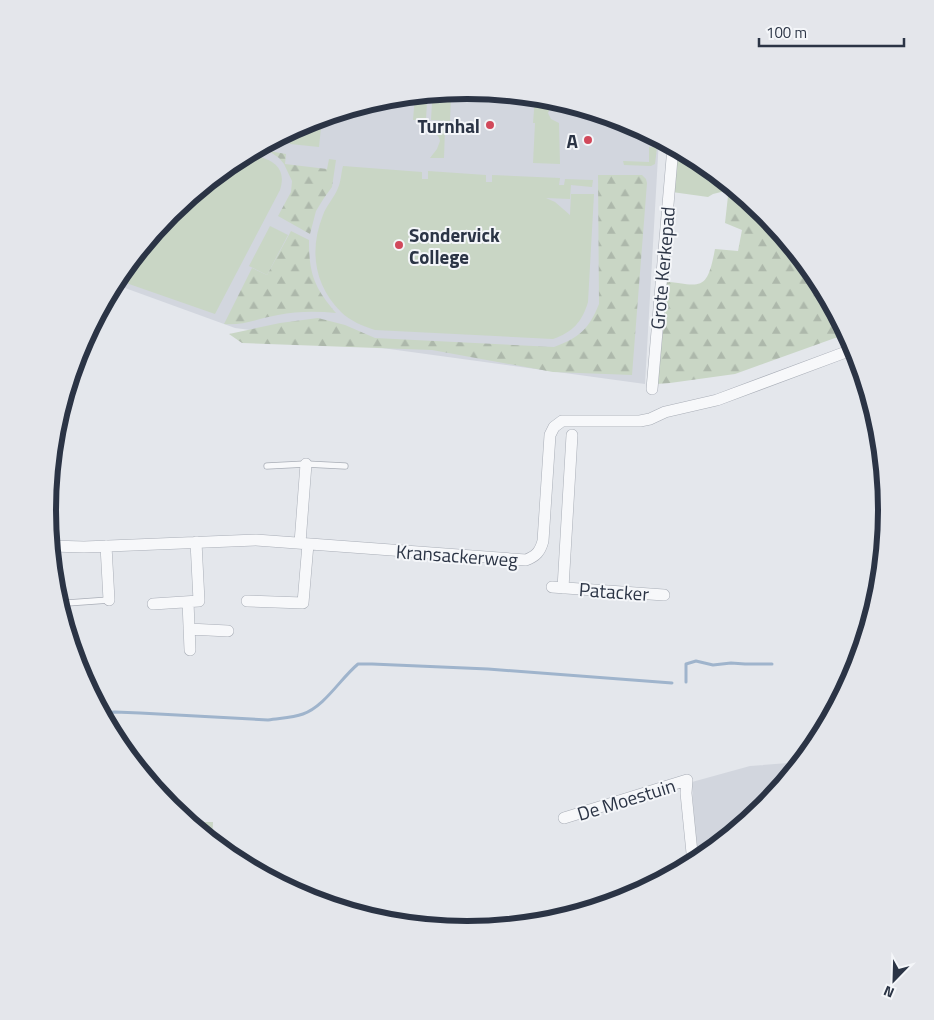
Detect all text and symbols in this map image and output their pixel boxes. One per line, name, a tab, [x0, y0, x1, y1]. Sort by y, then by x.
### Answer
scale bar	[759, 15, 904, 47]
text: 100 m	[766, 21, 807, 44]
place label: Turnhal	[418, 111, 480, 140]
marker: Turnhal	[484, 119, 496, 131]
place label: A	[567, 126, 579, 155]
marker: A	[582, 134, 594, 146]
street label: Grote Kerkepad	[642, 205, 682, 331]
place label: Sondervick College	[409, 220, 500, 271]
marker: Sondervick College	[393, 239, 405, 251]
street label: Kransackerweg	[395, 536, 519, 574]
street label: Patacker	[578, 574, 650, 608]
street label: De Moestuin	[573, 770, 679, 828]
north arrow	[869, 955, 919, 1005]
text: N	[880, 981, 897, 1004]

